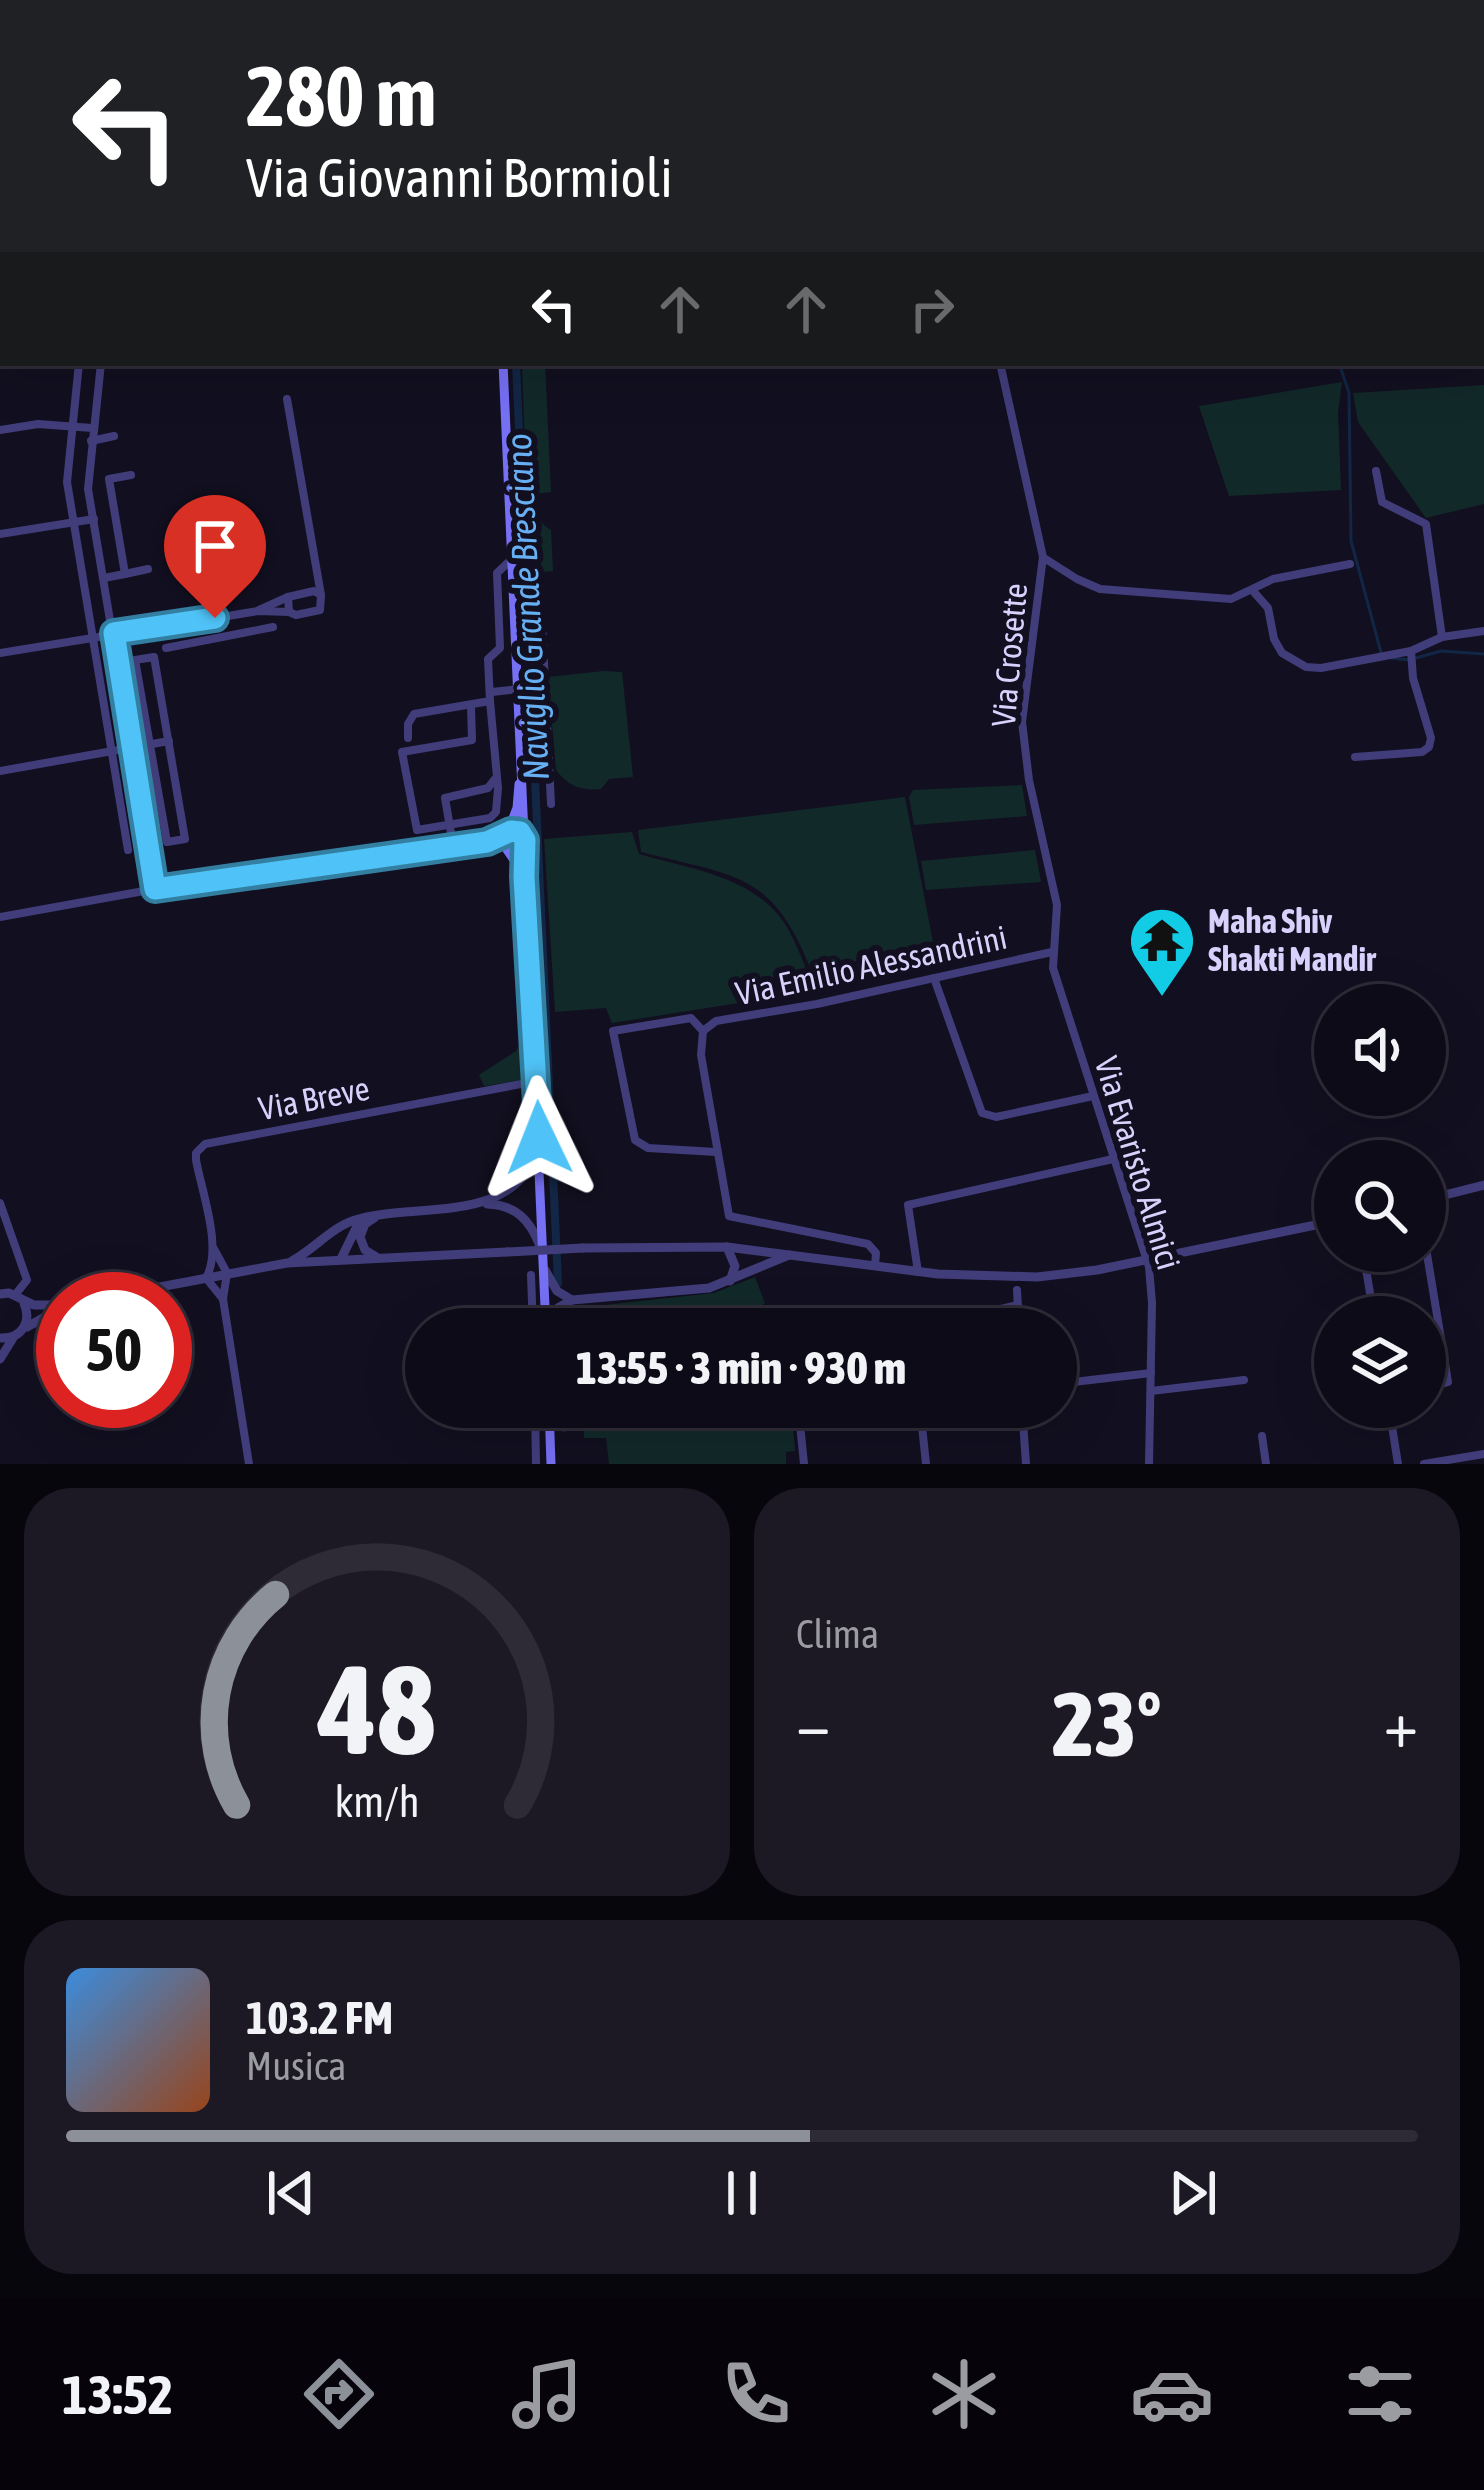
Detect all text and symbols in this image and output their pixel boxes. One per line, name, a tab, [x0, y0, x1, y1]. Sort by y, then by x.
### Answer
icon: left	[48, 48, 204, 204]
text: 280 m	[246, 48, 436, 144]
text: Via Giovanni Bormioli	[246, 147, 673, 208]
icon: left	[521, 276, 587, 342]
icon: ahead	[647, 276, 713, 342]
icon: ahead	[773, 276, 839, 342]
icon: right	[899, 276, 965, 342]
water label: Naviglio Grande Bresciano	[497, 433, 557, 781]
pin	[164, 495, 266, 618]
icon: arrive	[182, 513, 248, 579]
street label: Via Crosette	[984, 582, 1034, 728]
place label: Maha Shiv Shakti Mandir	[1208, 902, 1377, 978]
temple icon: Maha Shiv Shakti Mandir	[1127, 905, 1197, 999]
street label: Via Emilio Alessandrini	[732, 918, 1010, 1012]
map controls	[1314, 984, 1446, 1428]
button: sound	[1314, 984, 1446, 1116]
street label: Via Evaristo Almici	[1088, 1052, 1188, 1274]
street label: Via Breve	[255, 1069, 373, 1127]
position arrow	[476, 1075, 602, 1201]
button: search	[1314, 1140, 1446, 1272]
speed limit sign: 50	[36, 1272, 192, 1428]
button: layers	[1314, 1296, 1446, 1428]
text: 13:55 · 3 min · 930 m	[576, 1342, 906, 1394]
text: Clima	[796, 1612, 879, 1656]
text: 48	[317, 1637, 436, 1780]
text: 23°	[1052, 1672, 1162, 1775]
text: −	[796, 1685, 830, 1761]
text: +	[1384, 1685, 1418, 1761]
text: km/h	[334, 1777, 420, 1826]
text: 103.2 FM	[246, 1992, 393, 2044]
text: Musica	[246, 2044, 346, 2088]
icon: previous	[258, 2160, 324, 2226]
icon: pause	[709, 2160, 775, 2226]
icon: next	[1160, 2160, 1226, 2226]
icon: directions	[297, 2352, 381, 2436]
icon: music	[505, 2352, 589, 2436]
icon: phone	[714, 2352, 798, 2436]
icon: climate	[922, 2352, 1006, 2436]
icon: car	[1130, 2352, 1214, 2436]
icon: filters	[1338, 2352, 1422, 2436]
text: 13:52	[62, 2364, 173, 2425]

